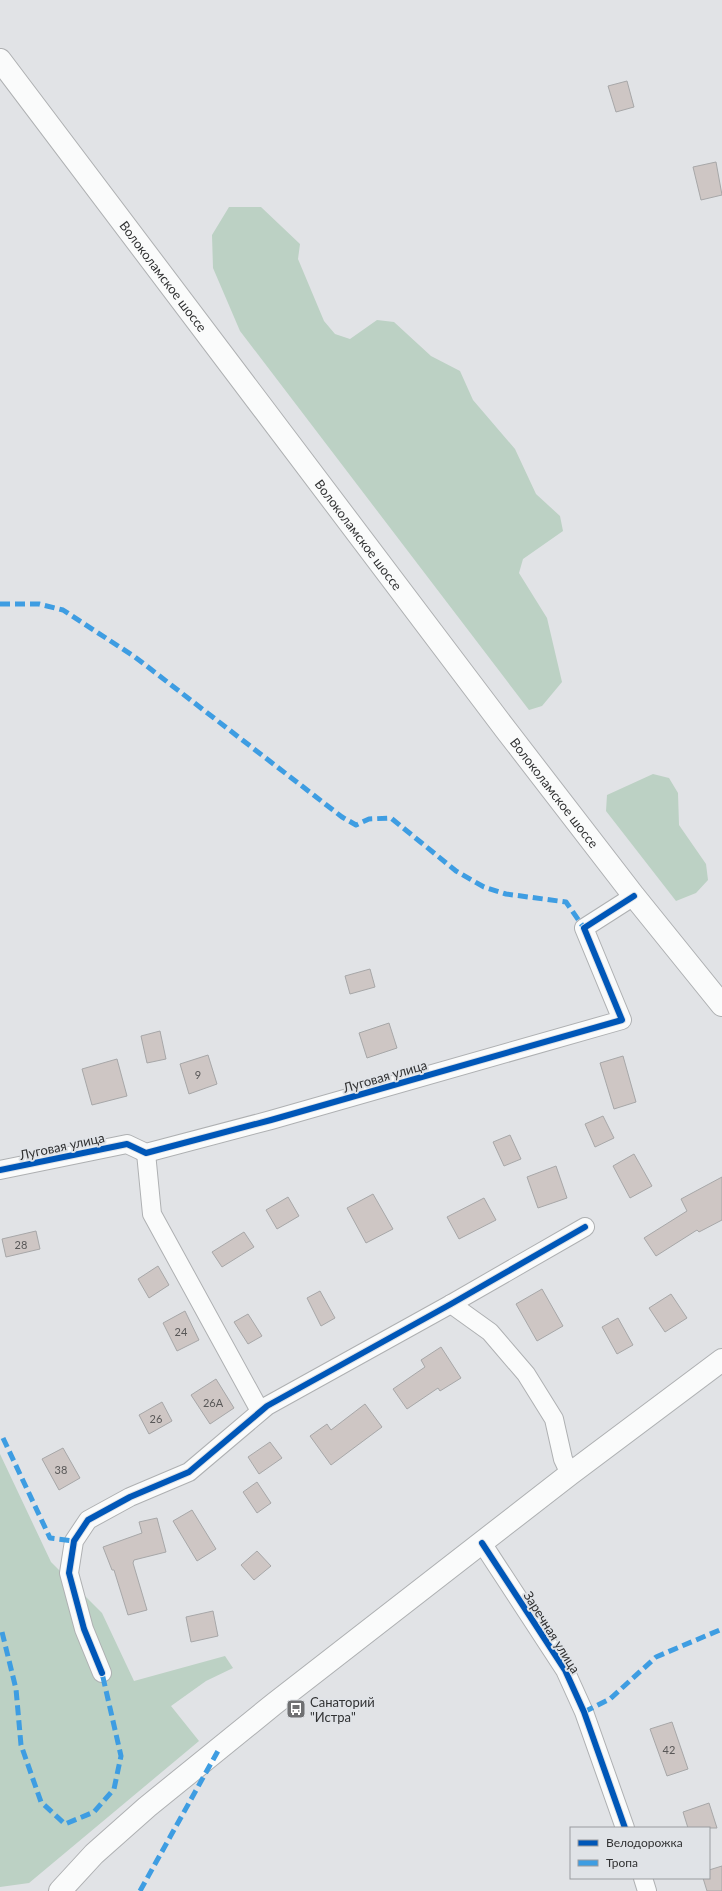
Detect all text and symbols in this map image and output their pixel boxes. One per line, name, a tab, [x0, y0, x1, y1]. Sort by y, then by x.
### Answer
street label: Волоколамское шоссе	[116, 218, 210, 335]
street label: Волоколамское шоссе	[312, 476, 406, 594]
street label: Волоколамское шоссе	[507, 735, 602, 851]
street label: Луговая улица	[340, 1056, 429, 1096]
house number: 9	[195, 1068, 201, 1081]
street label: Луговая улица	[17, 1129, 106, 1163]
house number: 28	[15, 1238, 27, 1251]
house number: 24	[175, 1325, 188, 1338]
house number: 26А	[203, 1396, 224, 1409]
house number: 26	[150, 1412, 162, 1425]
house number: 38	[55, 1463, 67, 1476]
street label: Заречная улица	[520, 1588, 584, 1676]
place label: Санаторий "Истра"	[310, 1694, 375, 1725]
bus stop icon: Санаторий "Истра"	[285, 1698, 307, 1720]
house number: 42	[663, 1743, 675, 1756]
legend	[570, 1827, 710, 1879]
text: Велодорожка	[606, 1835, 683, 1850]
text: Тропа	[606, 1855, 638, 1870]

